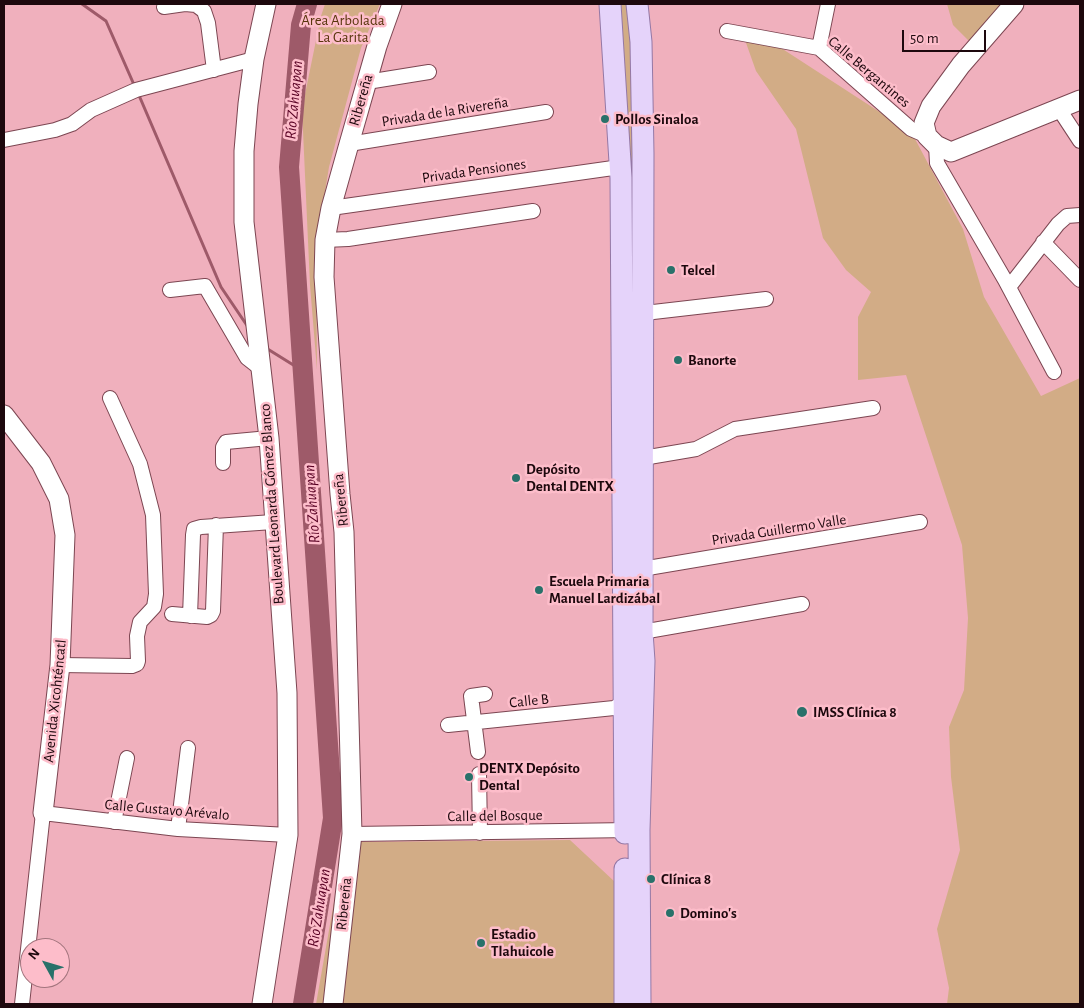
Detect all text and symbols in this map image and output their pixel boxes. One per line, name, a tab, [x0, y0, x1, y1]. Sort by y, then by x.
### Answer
park label: Área Arbolada La Garita	[301, 11, 385, 46]
scale bar	[904, 20, 988, 52]
text: 50 m	[910, 31, 939, 46]
street label: Calle Bergantines	[824, 33, 914, 111]
water label: Río Zahuapan	[281, 60, 307, 140]
street label: Ribereña	[345, 72, 377, 128]
street label: Privada de la Rivereña	[380, 93, 510, 131]
place label: Pollos Sinaloa	[615, 110, 699, 128]
marker: Pollos Sinaloa	[599, 113, 611, 125]
street label: Privada Pensiones	[421, 155, 527, 187]
place label: Telcel	[681, 261, 715, 279]
marker: Telcel	[665, 264, 677, 276]
place label: Banorte	[688, 351, 736, 369]
marker: Banorte	[672, 354, 684, 366]
street label: Boulevard Leonarda Gómez Blanco	[256, 403, 288, 605]
place label: Depósito Dental DENTX	[526, 460, 614, 495]
water label: Río Zahuapan	[300, 464, 324, 544]
marker: Depósito Dental DENTX	[510, 472, 522, 484]
street label: Ribereña	[329, 473, 353, 527]
street label: Privada Guillermo Valle	[710, 510, 848, 550]
place label: Escuela Primaria Manuel Lardizábal	[549, 572, 660, 607]
marker: Escuela Primaria Manuel Lardizábal	[533, 584, 545, 596]
street label: Avenida Xicohténcatl	[40, 639, 70, 763]
street label: Calle B	[508, 690, 550, 712]
place label: IMSS Clínica 8	[813, 703, 897, 721]
marker: IMSS Clínica 8	[795, 705, 809, 719]
place label: DENTX Depósito Dental	[479, 759, 580, 794]
marker: DENTX Depósito Dental	[463, 771, 475, 783]
street label: Calle Gustavo Arévalo	[104, 796, 230, 824]
street label: Calle del Bosque	[447, 806, 543, 826]
water label: Río Zahuapan	[303, 867, 335, 949]
place label: Clínica 8	[661, 870, 711, 888]
marker: Clínica 8	[645, 873, 657, 885]
street label: Ribereña	[332, 877, 356, 931]
place label: Domino's	[680, 904, 737, 922]
marker: Domino's	[664, 907, 676, 919]
place label: Estadio Tlahuicole	[491, 925, 554, 960]
marker: Estadio Tlahuicole	[475, 937, 487, 949]
north arrow	[20, 938, 70, 988]
text: N	[26, 946, 43, 962]

